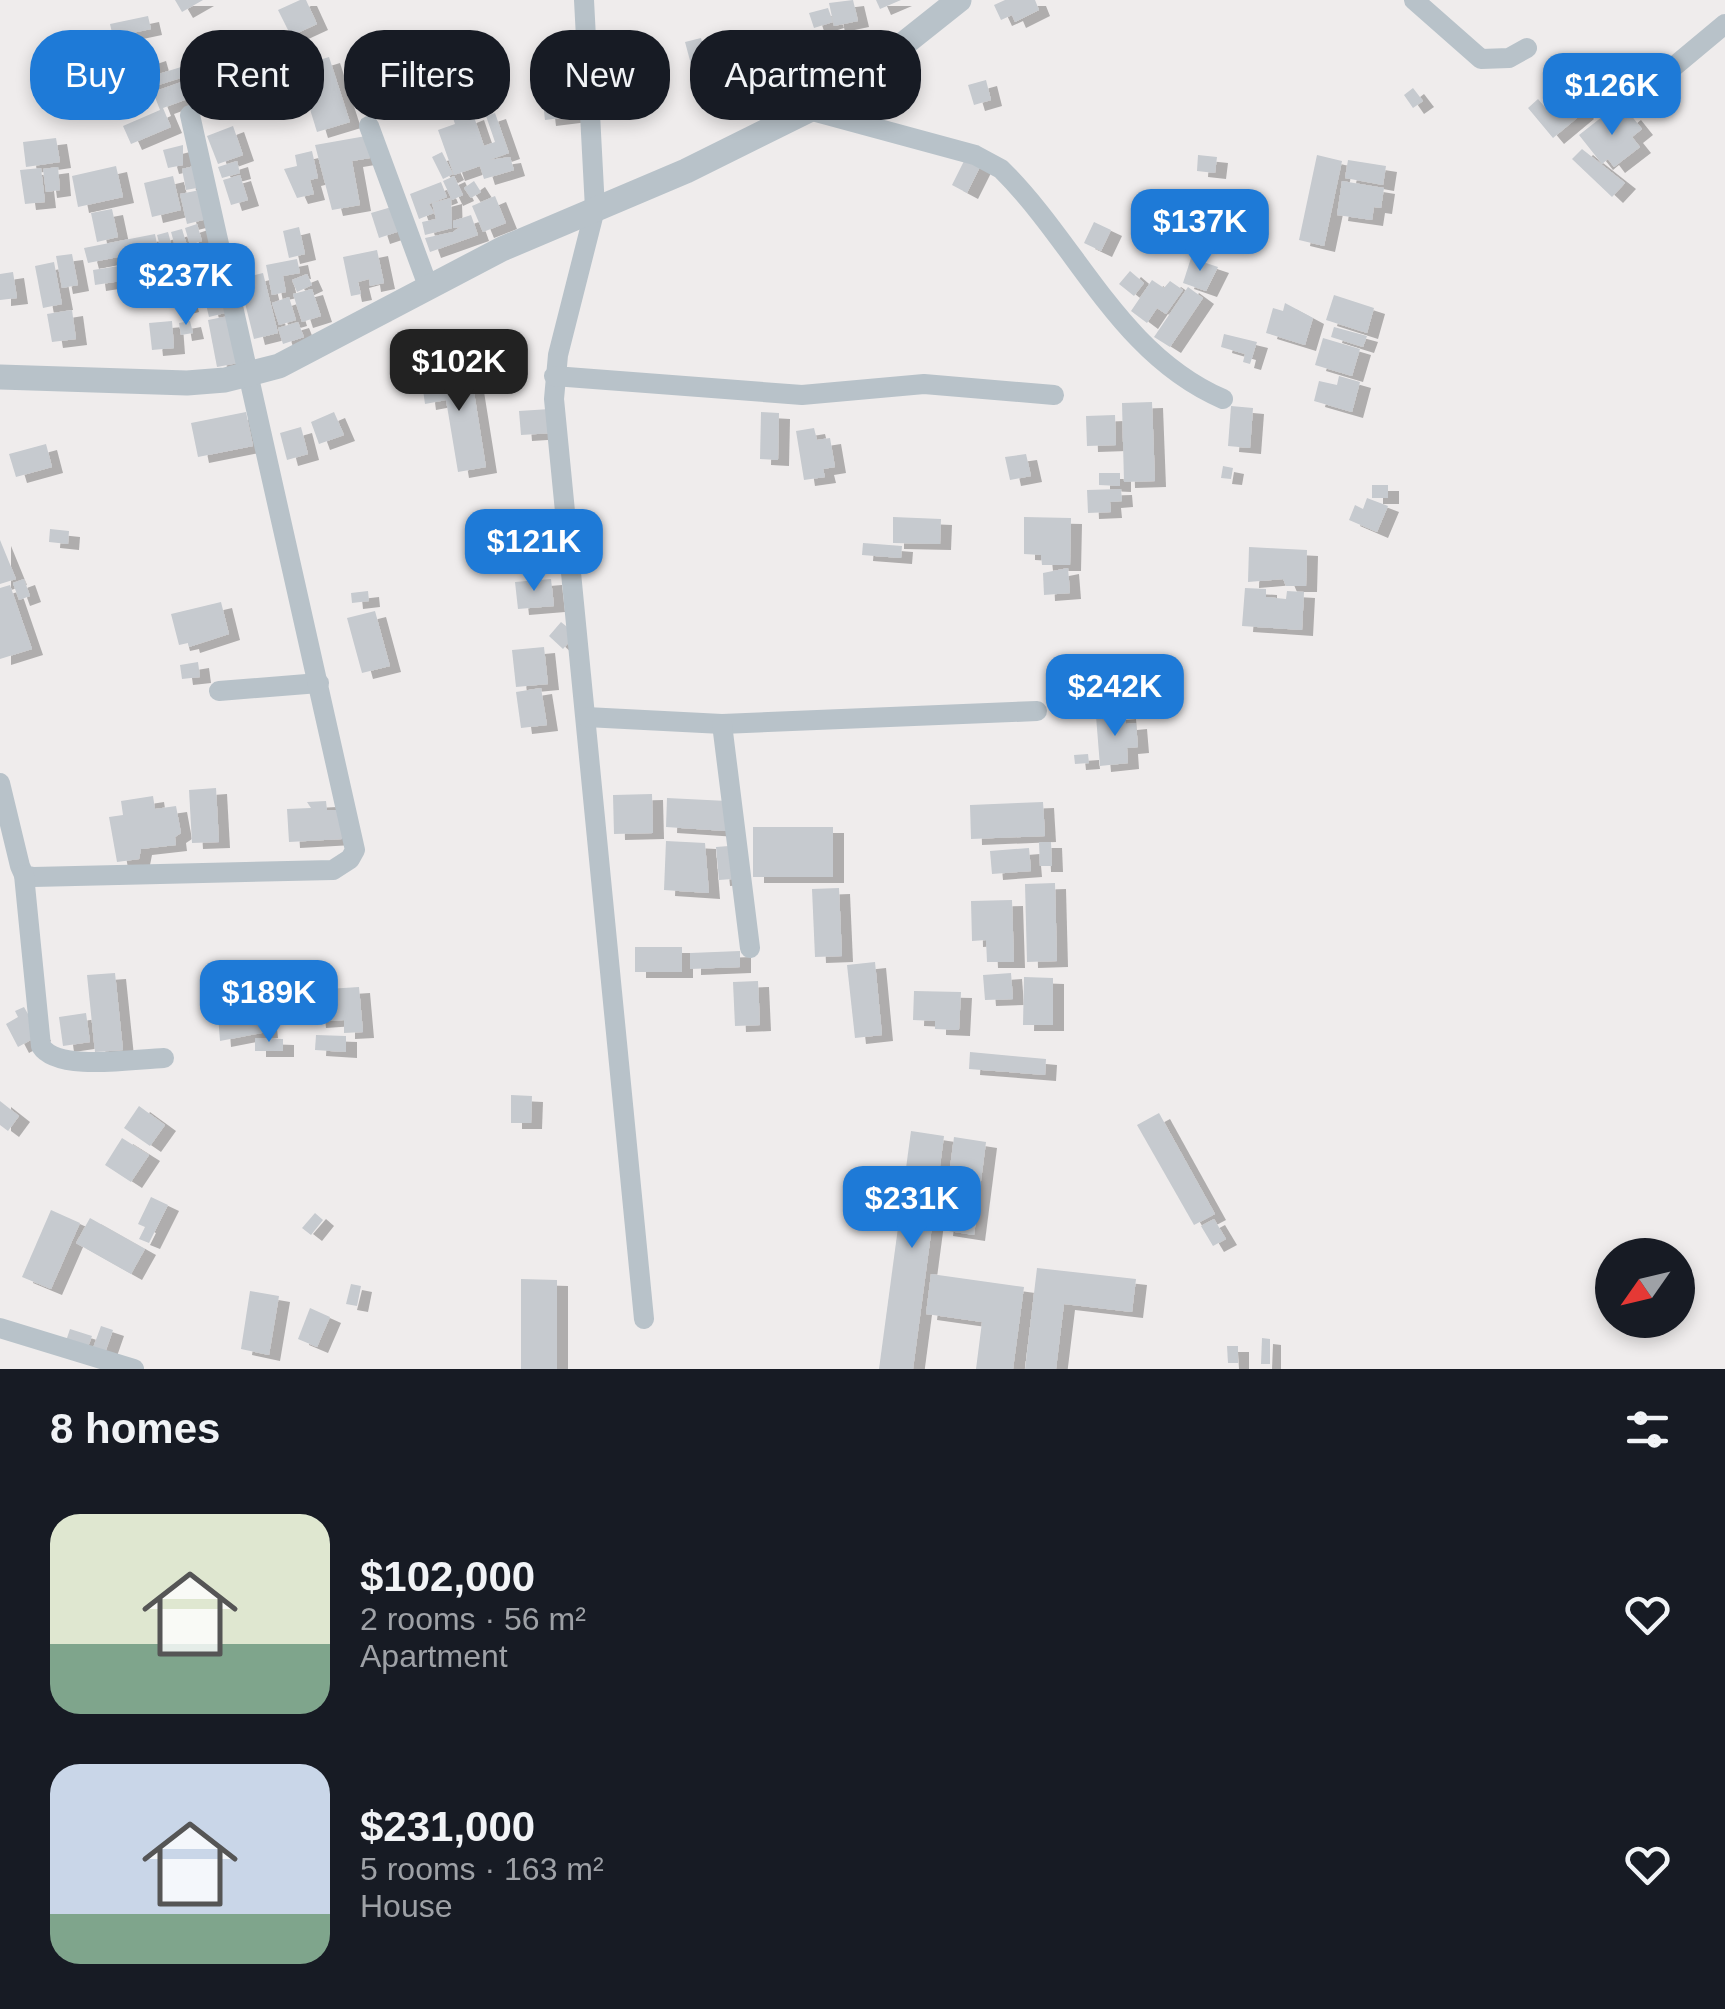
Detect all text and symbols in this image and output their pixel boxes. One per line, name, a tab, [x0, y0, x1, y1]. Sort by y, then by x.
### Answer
chip: Buy	[30, 30, 160, 120]
chip: Rent	[180, 30, 324, 120]
chip: Filters	[344, 30, 510, 120]
chip: New	[530, 30, 670, 120]
chip: Apartment	[690, 30, 921, 120]
pin: $126K	[1542, 53, 1682, 138]
text: $126K	[1565, 67, 1659, 103]
pin: $137K	[1130, 189, 1270, 274]
text: $137K	[1153, 203, 1247, 239]
pin: $237K	[116, 243, 256, 328]
text: $237K	[139, 257, 233, 293]
pin: $102K	[389, 329, 529, 414]
text: $102K	[412, 343, 506, 379]
pin: $121K	[464, 509, 604, 594]
text: $121K	[487, 523, 581, 559]
pin: $242K	[1045, 654, 1185, 739]
text: $242K	[1068, 668, 1162, 704]
pin: $189K	[199, 960, 339, 1045]
text: $189K	[222, 974, 316, 1010]
pin: $231K	[842, 1166, 982, 1251]
text: $231K	[865, 1180, 959, 1216]
north arrow	[1595, 1238, 1695, 1338]
map controls	[1595, 1238, 1695, 1338]
icon: filters	[1620, 1402, 1675, 1457]
text: 8 homes	[50, 1405, 220, 1452]
text: $102,000	[360, 1553, 535, 1600]
icon: home	[130, 1554, 250, 1674]
icon: heart	[1620, 1587, 1675, 1642]
text: 2 rooms · 56 m²	[360, 1601, 586, 1637]
text: Apartment	[360, 1638, 508, 1674]
text: $231,000	[360, 1803, 535, 1850]
icon: home	[130, 1804, 250, 1924]
icon: heart	[1620, 1837, 1675, 1892]
text: 5 rooms · 163 m²	[360, 1851, 604, 1887]
text: House	[360, 1888, 453, 1924]

